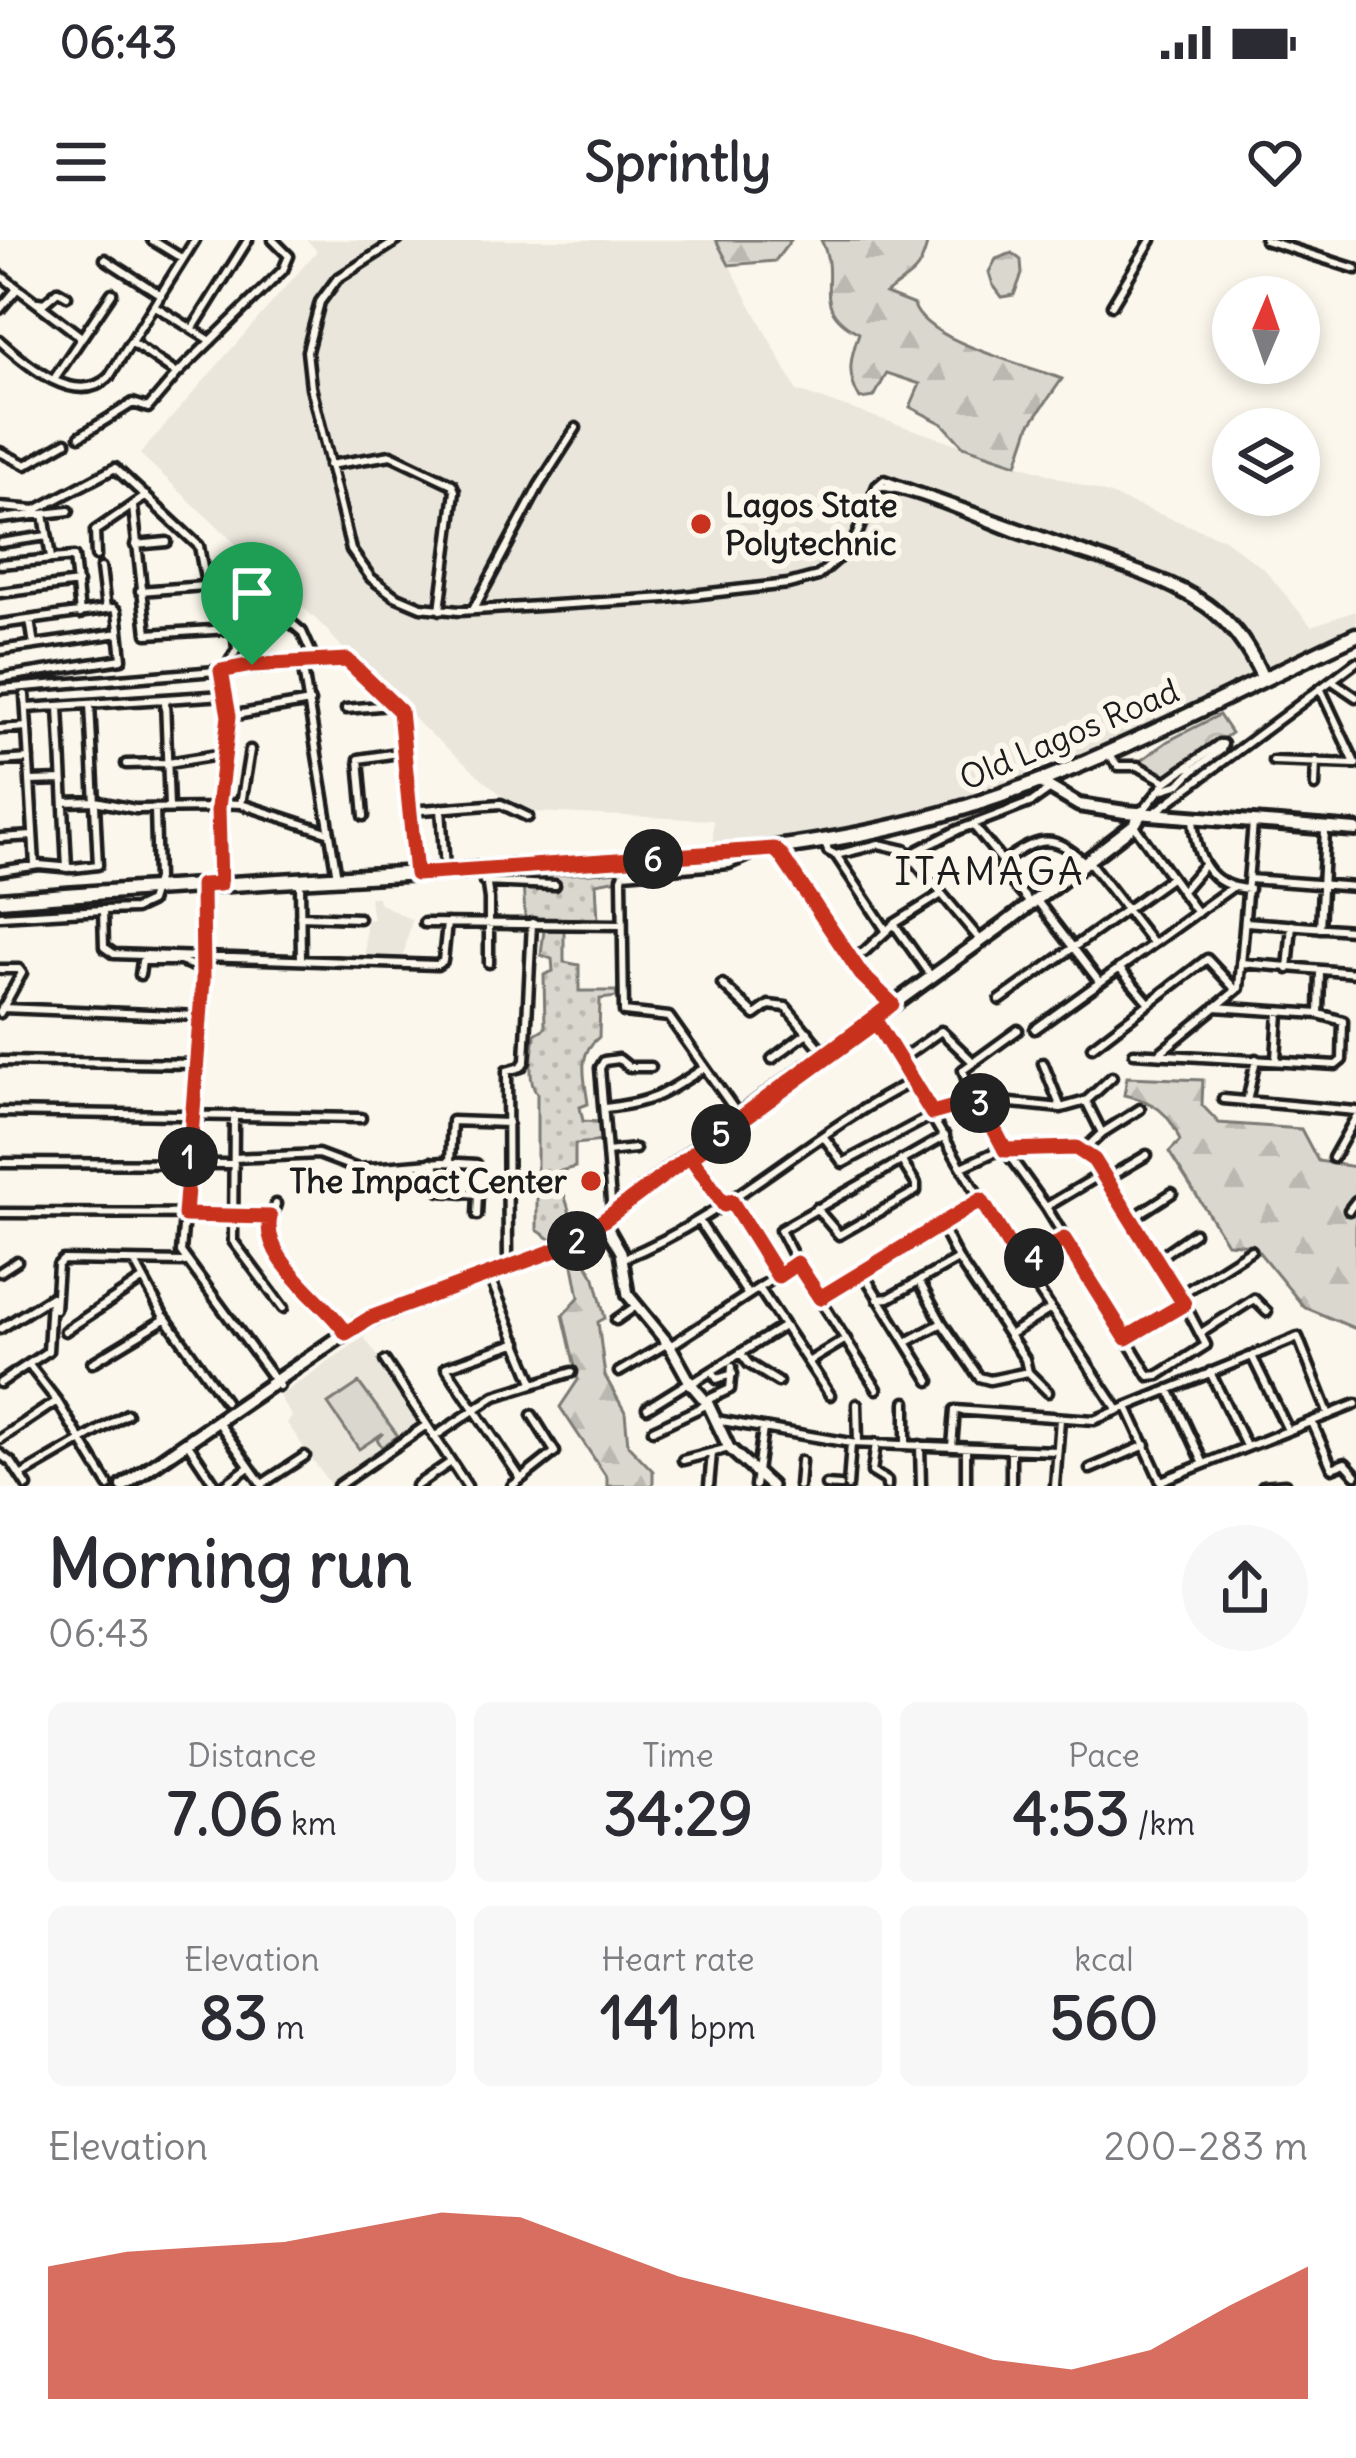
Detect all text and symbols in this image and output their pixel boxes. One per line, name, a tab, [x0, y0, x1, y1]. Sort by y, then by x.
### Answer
text: 06:43	[60, 14, 177, 70]
text: Sprintly	[585, 128, 771, 196]
icon: menu	[48, 129, 114, 195]
icon: heart	[1242, 129, 1308, 195]
north arrow	[1212, 276, 1320, 384]
map controls	[1212, 276, 1320, 516]
button: layers	[1212, 408, 1320, 516]
place label: Lagos State Polytechnic	[725, 484, 898, 564]
marker: Lagos State Polytechnic	[688, 511, 714, 537]
pin	[201, 542, 303, 665]
icon: arrive	[219, 560, 285, 626]
street label: Old Lagos Road	[953, 669, 1185, 799]
pin: 6	[623, 829, 683, 889]
text: 6	[643, 838, 663, 880]
district label: ITAMAGA	[894, 847, 1086, 896]
pin: 3	[950, 1073, 1010, 1133]
text: 3	[971, 1082, 989, 1124]
pin: 5	[691, 1104, 751, 1164]
text: 5	[712, 1113, 730, 1155]
pin: 1	[158, 1127, 218, 1187]
text: 1	[181, 1136, 195, 1178]
place label: The Impact Center	[289, 1160, 568, 1202]
marker: The Impact Center	[578, 1168, 604, 1194]
pin: 2	[547, 1211, 607, 1271]
text: 2	[568, 1220, 586, 1262]
pin: 4	[1004, 1228, 1064, 1288]
text: 4	[1024, 1237, 1044, 1279]
text: Morning run	[48, 1522, 412, 1605]
button: share	[1182, 1525, 1308, 1651]
text: 06:43	[48, 1609, 150, 1658]
text: Distance	[188, 1734, 316, 1776]
text: Time	[642, 1734, 714, 1776]
text: Pace	[1068, 1734, 1140, 1776]
text: 7.06	[167, 1776, 283, 1851]
text: 34:29	[603, 1776, 753, 1851]
text: 4:53	[1013, 1776, 1130, 1851]
text: km	[283, 1802, 337, 1844]
text: /km	[1130, 1802, 1195, 1844]
text: Elevation	[184, 1938, 320, 1980]
text: Heart rate	[601, 1938, 755, 1980]
text: kcal	[1074, 1938, 1134, 1980]
text: 83	[199, 1980, 268, 2055]
text: 141	[600, 1980, 682, 2055]
text: 560	[1050, 1980, 1158, 2055]
text: m	[268, 2006, 305, 2048]
text: bpm	[682, 2006, 756, 2048]
text: Elevation	[48, 2122, 208, 2171]
text: 200–283 m	[1104, 2122, 1308, 2171]

